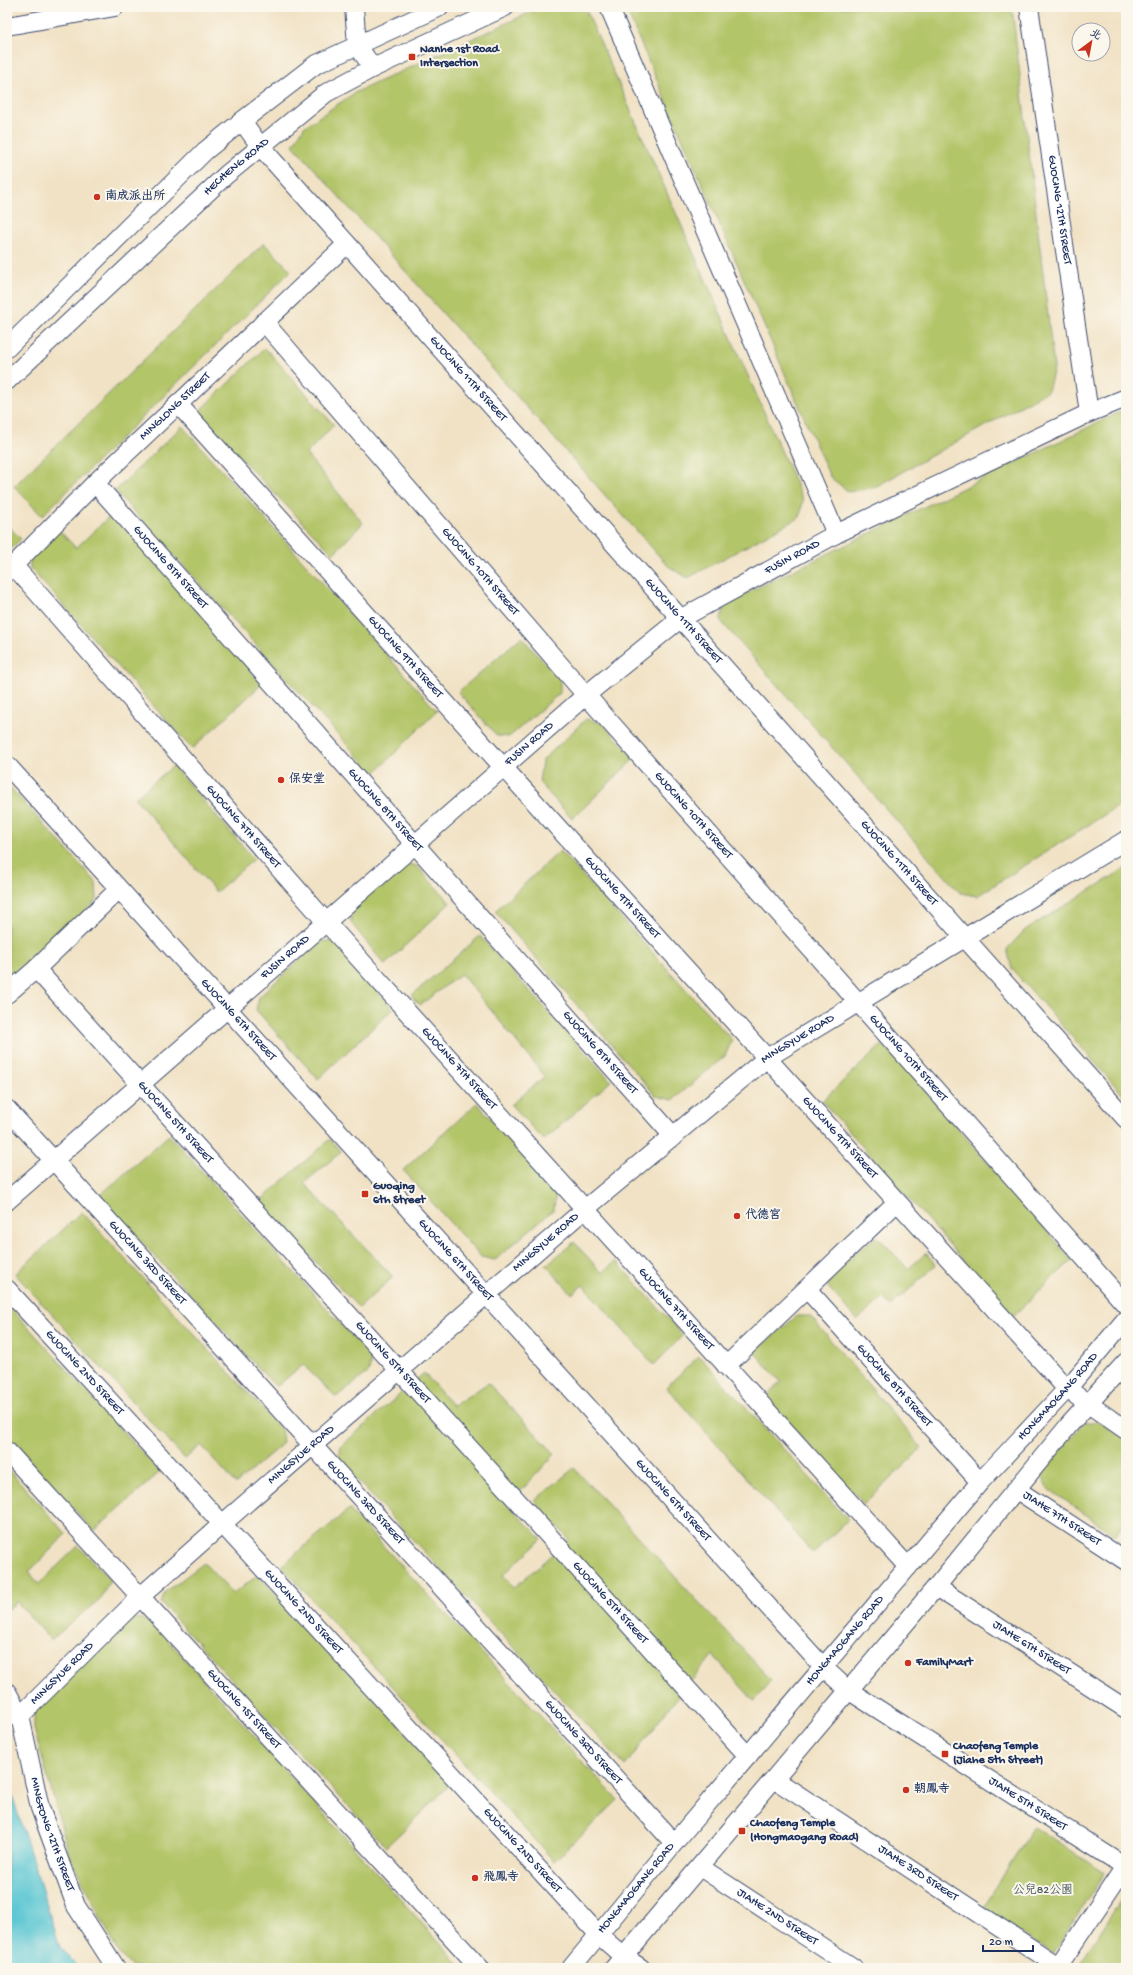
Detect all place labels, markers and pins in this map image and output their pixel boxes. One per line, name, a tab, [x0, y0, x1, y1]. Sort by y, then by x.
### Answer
place label: Nanhe 1st Road Intersection	[420, 43, 501, 71]
marker: Nanhe 1st Road Intersection	[407, 52, 417, 62]
place label: 南成派出所	[105, 189, 166, 204]
marker: 南成派出所	[92, 192, 102, 202]
place label: 保安堂	[289, 772, 325, 787]
marker: 保安堂	[276, 775, 286, 785]
place label: Guoqing 6th Street	[373, 1180, 426, 1208]
marker: Guoqing 6th Street	[360, 1189, 370, 1199]
place label: 代德宮	[745, 1207, 781, 1223]
marker: 代德宮	[732, 1211, 742, 1221]
place label: FamilyMart	[915, 1656, 974, 1670]
marker: FamilyMart	[903, 1658, 913, 1668]
place label: Chaofeng Temple (Jiahe 5th Street)	[952, 1740, 1043, 1768]
marker: Chaofeng Temple (Jiahe 5th Street)	[940, 1749, 950, 1759]
place label: 朝鳳寺	[914, 1782, 950, 1797]
marker: 朝鳳寺	[901, 1785, 911, 1795]
place label: Chaofeng Temple (Hongmaogang Road)	[749, 1817, 859, 1845]
marker: Chaofeng Temple (Hongmaogang Road)	[737, 1826, 747, 1836]
place label: 飛鳳寺	[483, 1870, 519, 1885]
marker: 飛鳳寺	[470, 1873, 480, 1883]

